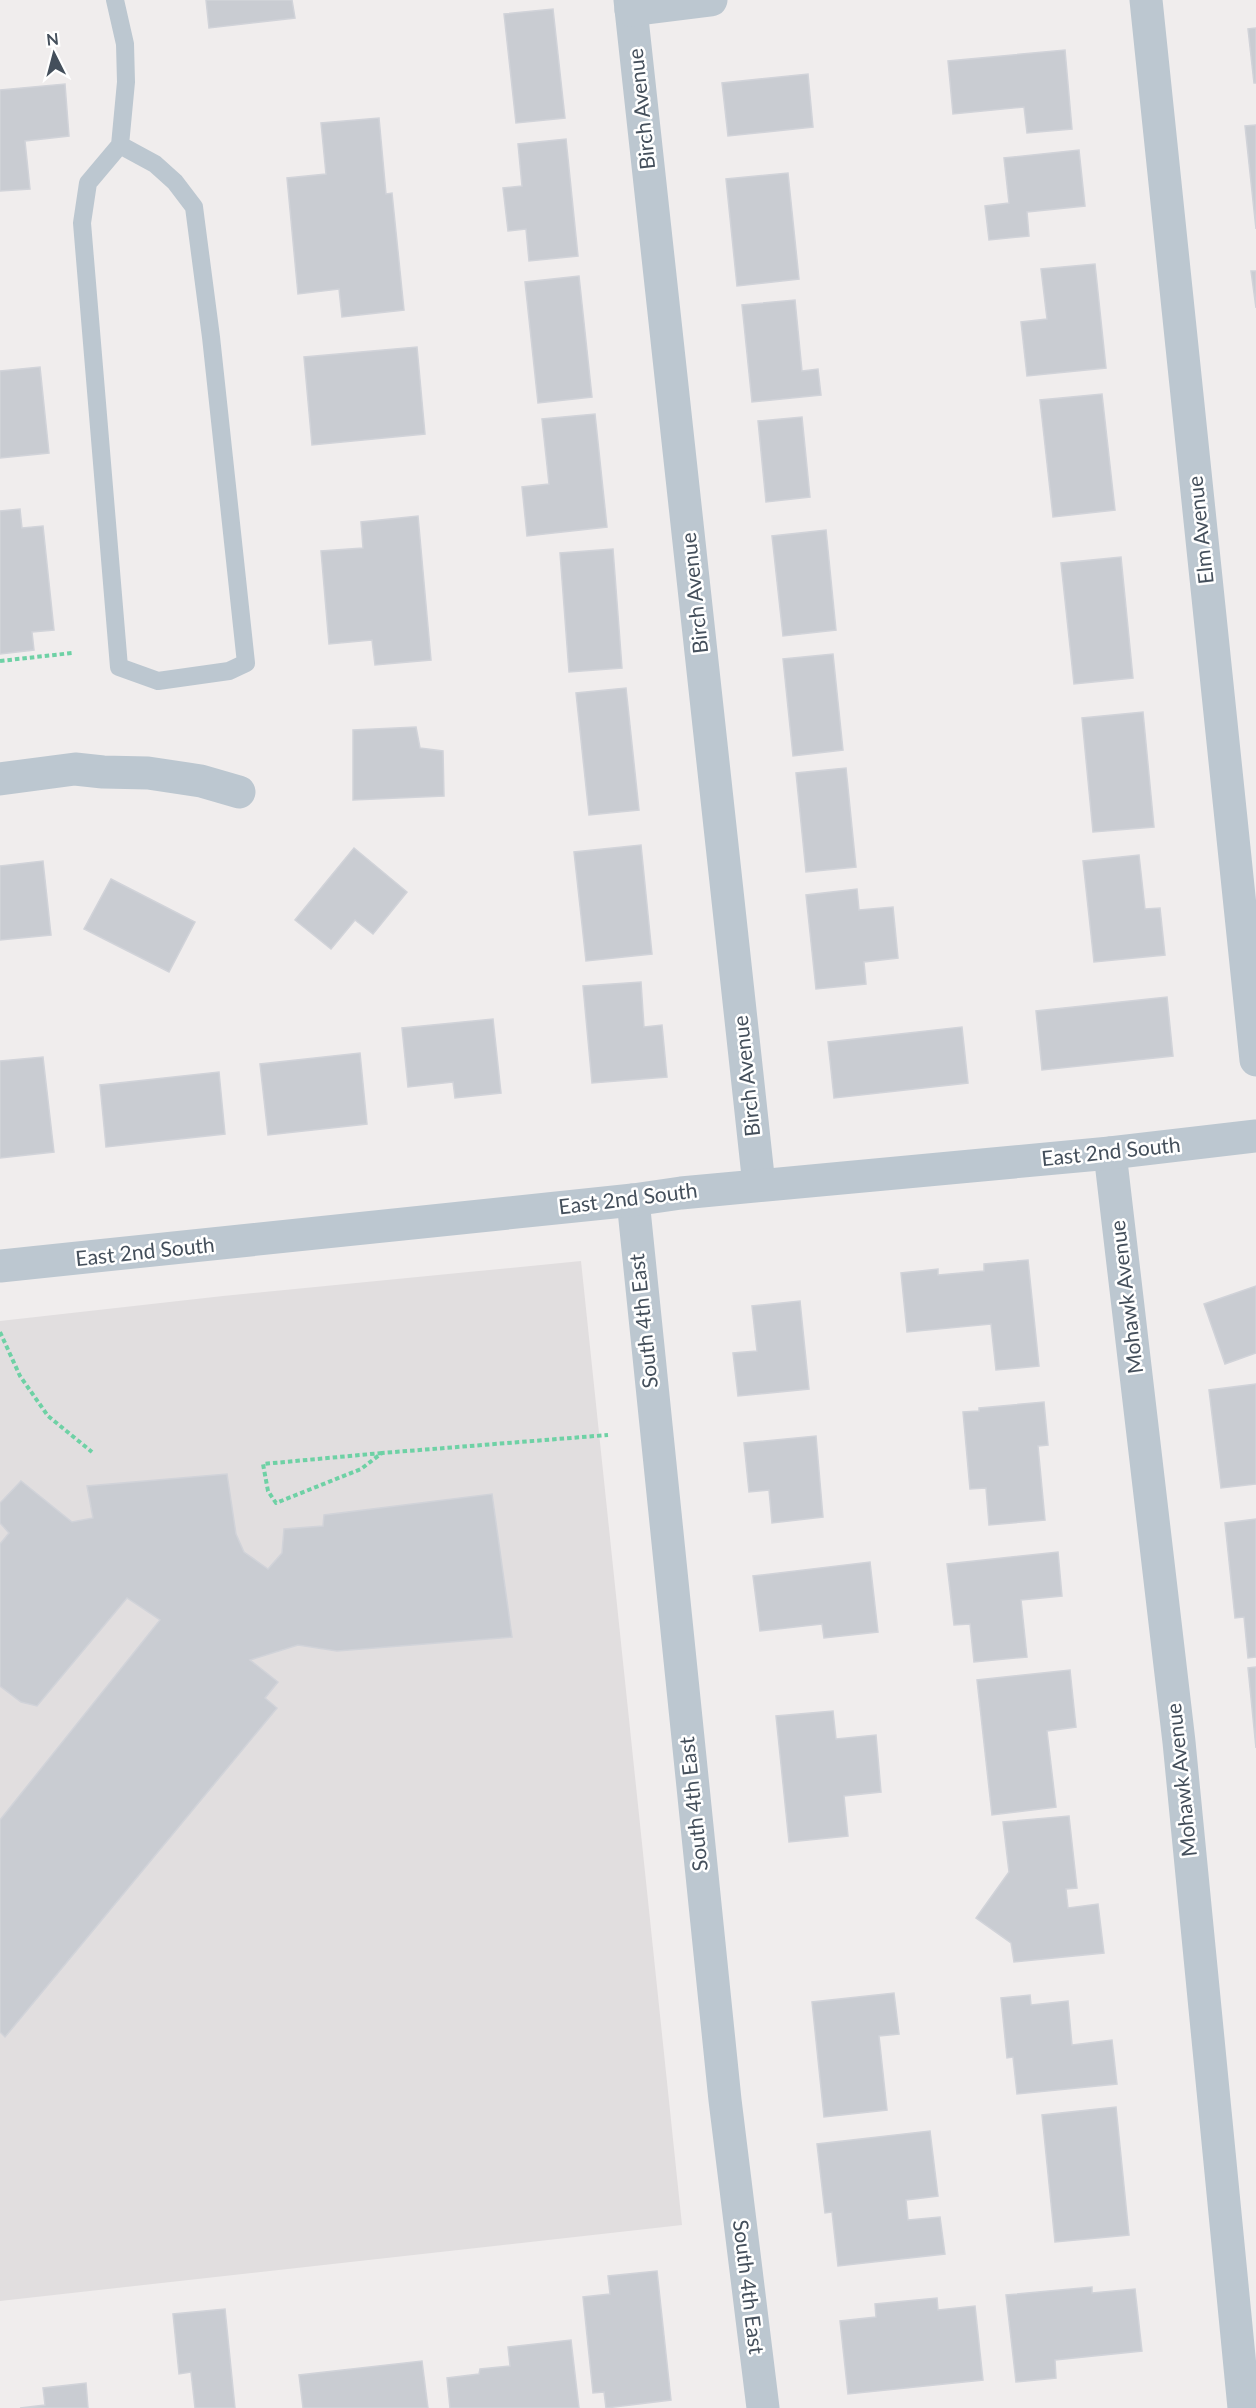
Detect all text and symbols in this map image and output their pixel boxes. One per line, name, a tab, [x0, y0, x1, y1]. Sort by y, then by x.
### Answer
north arrow	[24, 24, 84, 84]
text: N	[45, 28, 60, 49]
street label: Birch Avenue	[622, 47, 659, 171]
street label: Elm Avenue	[1181, 475, 1218, 585]
street label: Birch Avenue	[675, 531, 712, 655]
street label: Birch Avenue	[727, 1014, 764, 1138]
street label: East 2nd South	[1040, 1131, 1182, 1170]
street label: East 2nd South	[557, 1177, 699, 1218]
street label: Mohawk Avenue	[1104, 1219, 1147, 1375]
street label: East 2nd South	[74, 1231, 216, 1270]
street label: South 4th East	[623, 1252, 662, 1390]
street label: Mohawk Avenue	[1160, 1702, 1201, 1858]
street label: South 4th East	[673, 1735, 712, 1873]
street label: South 4th East	[729, 2218, 770, 2356]

